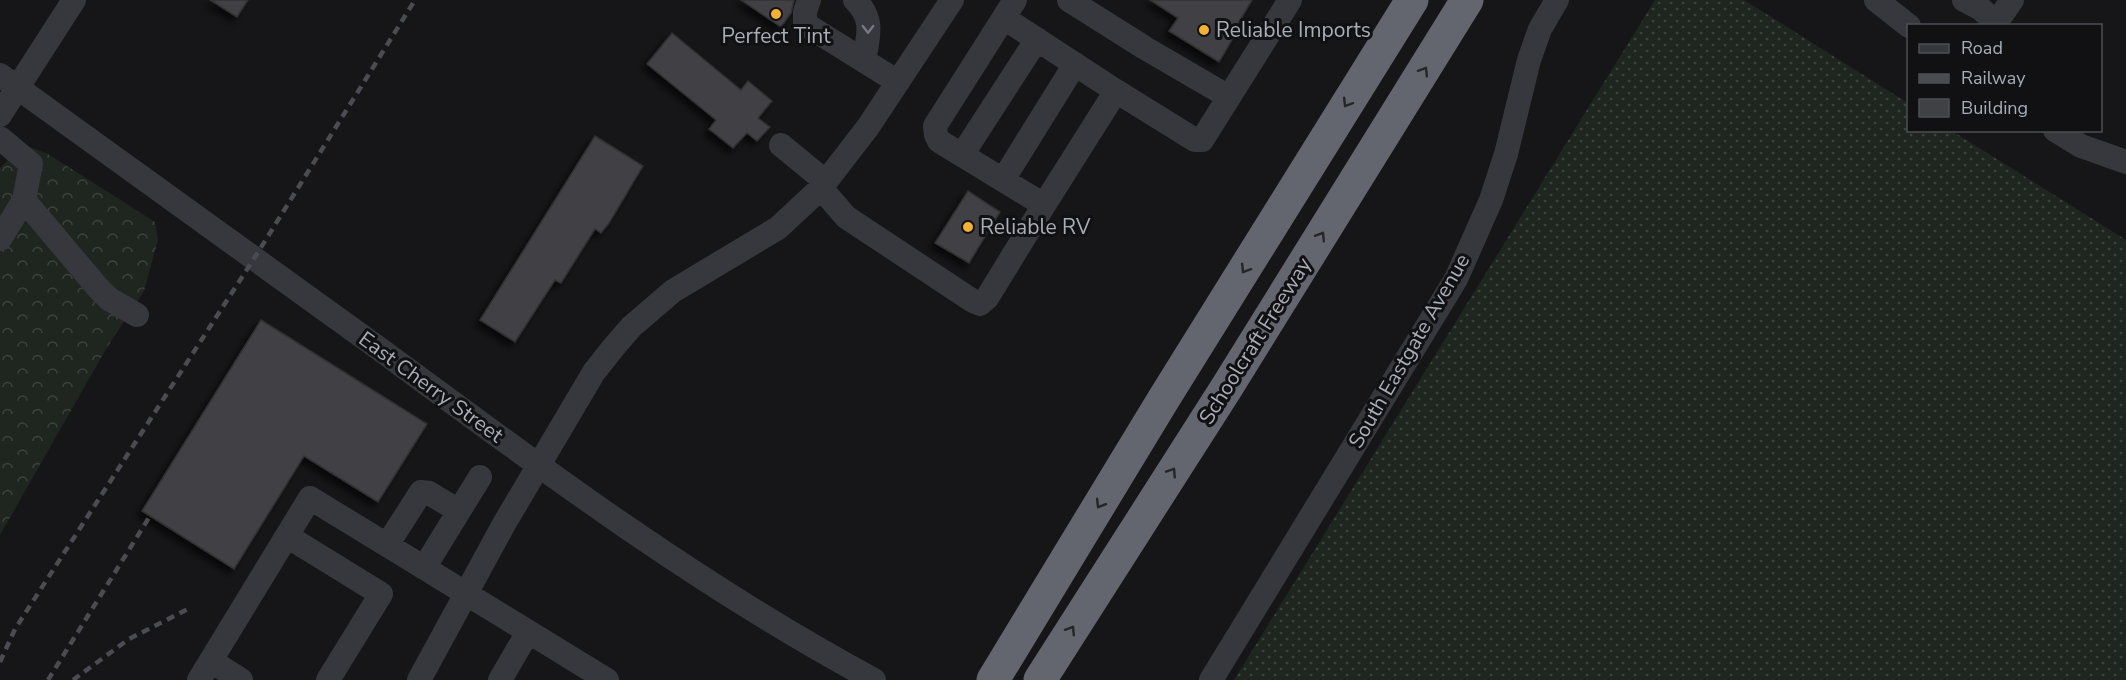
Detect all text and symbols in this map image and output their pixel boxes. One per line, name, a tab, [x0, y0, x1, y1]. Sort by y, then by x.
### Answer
marker: Perfect Tint	[769, 7, 783, 21]
place label: Reliable Imports	[1216, 16, 1371, 44]
place label: Perfect Tint	[721, 22, 831, 50]
marker: Reliable Imports	[1197, 23, 1211, 37]
one-way arrow	[862, 24, 874, 33]
legend	[1907, 24, 2102, 132]
text: Road	[1961, 36, 2003, 60]
text: Railway	[1961, 66, 2026, 90]
one-way arrow	[1416, 67, 1428, 77]
text: Building	[1961, 96, 2028, 120]
one-way arrow	[1343, 97, 1355, 107]
place label: Reliable RV	[980, 213, 1091, 241]
marker: Reliable RV	[961, 220, 975, 234]
one-way arrow	[1314, 232, 1325, 243]
street label: South Eastgate Avenue	[1342, 249, 1476, 453]
street label: Schoolcraft Freeway	[1192, 252, 1318, 430]
one-way arrow	[1240, 263, 1252, 273]
street label: East Cherry Street	[353, 325, 509, 449]
one-way arrow	[1165, 468, 1176, 479]
one-way arrow	[1096, 498, 1108, 508]
one-way arrow	[1063, 626, 1075, 636]

